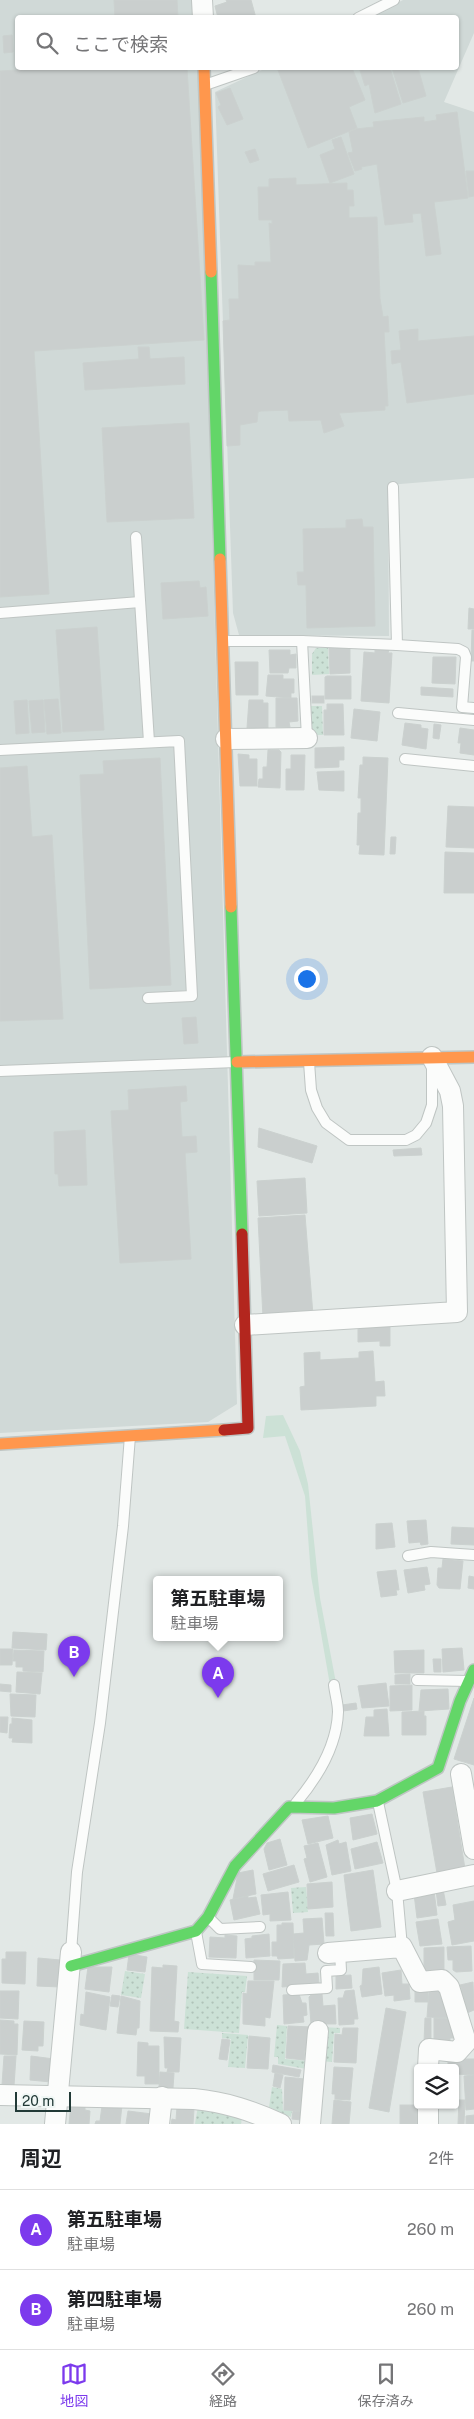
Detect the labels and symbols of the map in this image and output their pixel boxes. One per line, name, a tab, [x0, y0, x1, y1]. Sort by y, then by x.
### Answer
your location	[294, 966, 320, 992]
pin: B	[58, 1636, 90, 1677]
pin: A	[202, 1657, 234, 1698]
scale bar	[15, 2089, 71, 2112]

